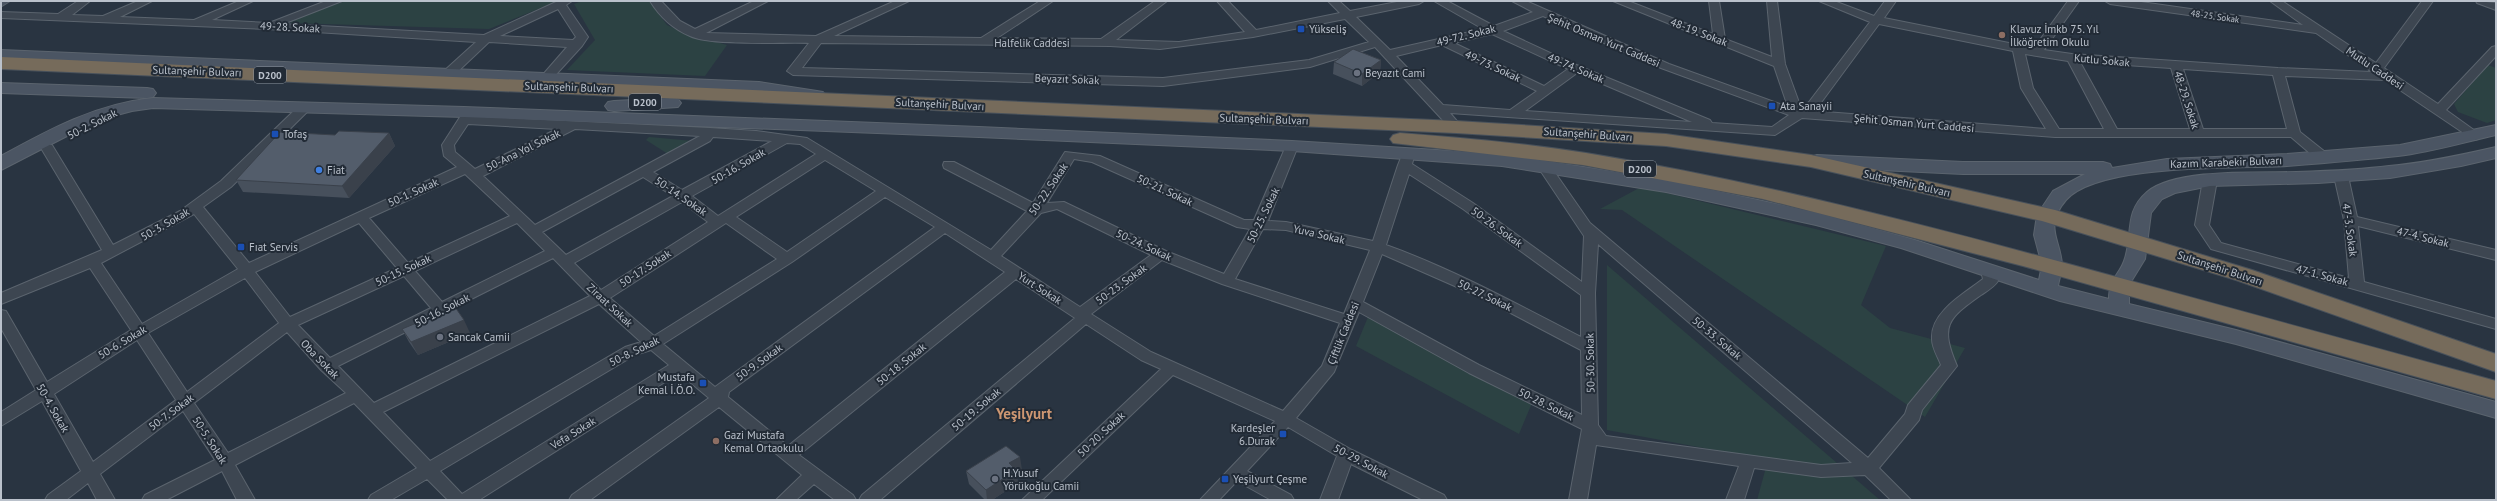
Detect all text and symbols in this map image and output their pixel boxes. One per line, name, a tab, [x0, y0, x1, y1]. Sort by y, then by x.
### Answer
street label: 48-25. Sokak	[2190, 7, 2241, 25]
street label: Şehit Osman Yurt Caddesi	[1546, 10, 1662, 70]
street label: 48-19. Sokak	[1668, 15, 1730, 50]
street label: 49-28. Sokak	[260, 18, 321, 36]
street label: 49-72. Sokak	[1435, 21, 1498, 49]
place label: Yükseliş	[1309, 22, 1347, 36]
place label: Klavuz İmkb 75. Yıl İlköğretim Okulu	[2010, 22, 2100, 49]
marker: Yükseliş	[1296, 24, 1306, 34]
marker: Klavuz İmkb 75. Yıl İlköğretim Okulu	[1997, 30, 2007, 40]
street label: Halfelik Caddesi	[994, 36, 1070, 50]
street label: Mutlu Caddesi	[2343, 43, 2407, 93]
street label: 49-73. Sokak	[1463, 47, 1524, 85]
street label: 49-74. Sokak	[1546, 50, 1607, 86]
street label: Kutlu Sokak	[2074, 51, 2131, 69]
street label: Sultanşehir Bulvarı	[152, 62, 242, 80]
place label: Beyazıt Cami	[1365, 66, 1425, 80]
road number: D200	[254, 67, 286, 83]
marker: Beyazıt Cami	[1352, 68, 1362, 78]
street label: 48-29. Sokak	[2171, 69, 2203, 131]
street label: Beyazıt Sokak	[1034, 71, 1100, 87]
street label: Sultanşehir Bulvarı	[524, 78, 614, 96]
road number: D200	[629, 94, 661, 110]
street label: Sultanşehir Bulvarı	[895, 95, 985, 113]
place label: Ata Sanayii	[1780, 99, 1832, 113]
marker: Ata Sanayii	[1767, 101, 1777, 111]
street label: 50-2. Sokak	[65, 105, 120, 143]
street label: Sultanşehir Bulvarı	[1219, 110, 1309, 128]
street label: Şehit Osman Yurt Caddesi	[1853, 111, 1975, 135]
street label: Sultanşehir Bulvarı	[1543, 124, 1633, 144]
street label: 50-Ana Yol Sokak	[483, 126, 563, 174]
place label: Tofaş	[283, 127, 307, 141]
marker: Tofaş	[270, 129, 280, 139]
street label: 50-16. Sokak	[708, 145, 768, 187]
street label: Kazım Karabekir Bulvarı	[2170, 153, 2282, 171]
street label: 50-22. Sokak	[1025, 160, 1071, 218]
road number: D200	[1624, 161, 1656, 177]
place label: Fiat	[327, 163, 345, 177]
marker: Fiat	[314, 165, 324, 175]
street label: Sultanşehir Bulvarı	[1862, 166, 1952, 200]
street label: 50-21. Sokak	[1135, 171, 1196, 209]
street label: 50-14. Sokak	[652, 173, 710, 219]
street label: 50-1. Sokak	[385, 174, 441, 209]
street label: 50-25. Sokak	[1244, 184, 1283, 245]
street label: 47-3. Sokak	[2339, 203, 2361, 258]
street label: 50-3. Sokak	[138, 204, 193, 244]
street label: 50-26. Sokak	[1469, 204, 1526, 251]
street label: Yuva Sokak	[1292, 221, 1347, 247]
street label: 47-4. Sokak	[2395, 224, 2451, 250]
street label: 50-24. Sokak	[1114, 226, 1175, 264]
place label: Fıat Servis	[249, 240, 298, 254]
marker: Fıat Servis	[236, 242, 246, 252]
street label: 50-17. Sokak	[616, 246, 674, 290]
street label: Sultanşehir Bulvarı	[2175, 248, 2265, 288]
street label: 50-15. Sokak	[373, 251, 434, 289]
street label: 50-23. Sokak	[1093, 260, 1150, 307]
street label: 47-1. Sokak	[2294, 261, 2350, 289]
street label: Yurt Sokak	[1015, 269, 1065, 308]
street label: 50-27. Sokak	[1455, 276, 1515, 315]
street label: Ziraat Sokak	[584, 280, 637, 330]
street label: 50-16. Sokak	[412, 290, 473, 330]
street label: Çiftlik Caddesi	[1324, 299, 1362, 367]
street label: 50-33. Sokak	[1689, 313, 1745, 363]
street label: 50-6. Sokak	[95, 322, 149, 362]
place label: Sancak Camii	[448, 330, 510, 344]
marker: Sancak Camii	[435, 332, 445, 342]
street label: 50-30. Sokak	[1582, 332, 1598, 393]
street label: 50-8. Sokak	[607, 333, 662, 369]
street label: Oba Sokak	[298, 336, 343, 382]
street label: 50-18. Sokak	[873, 339, 929, 388]
street label: 50-9. Sokak	[733, 340, 786, 384]
place label: Mustafa Kemal İ.Ö.O.	[638, 370, 695, 397]
marker: Mustafa Kemal İ.Ö.O.	[698, 378, 708, 388]
street label: 50-4. Sokak	[33, 381, 73, 436]
street label: 50-19. Sokak	[948, 384, 1004, 434]
street label: 50-28. Sokak	[1516, 385, 1577, 424]
street label: 50-7. Sokak	[146, 390, 197, 434]
district label: Yeşilyurt	[995, 404, 1053, 423]
street label: 50-20. Sokak	[1074, 408, 1128, 460]
street label: 50-5. Sokak	[189, 413, 231, 467]
street label: Vefa Sokak	[547, 413, 599, 453]
place label: Kardeşler 6.Durak	[1231, 421, 1276, 448]
place label: Gazi Mustafa Kemal Ortaokulu	[724, 428, 803, 455]
marker: Kardeşler 6.Durak	[1278, 429, 1288, 439]
marker: Gazi Mustafa Kemal Ortaokulu	[711, 436, 721, 446]
street label: 50-29. Sokak	[1331, 441, 1391, 482]
place label: H.Yusuf Yörükoğlu Camii	[1003, 466, 1079, 493]
place label: Yeşilyurt Çeşme	[1233, 472, 1307, 486]
marker: H.Yusuf Yörükoğlu Camii	[990, 474, 1000, 484]
marker: Yeşilyurt Çeşme	[1220, 474, 1230, 484]

